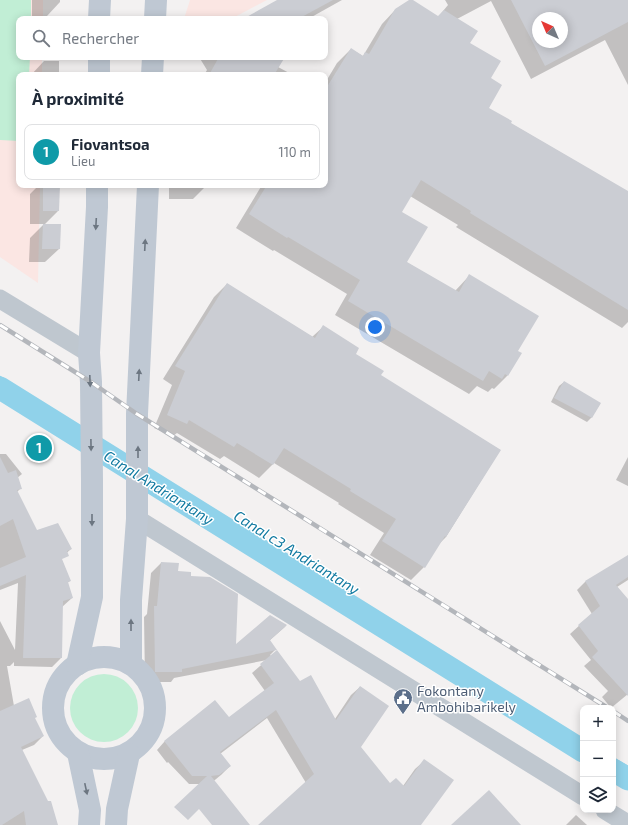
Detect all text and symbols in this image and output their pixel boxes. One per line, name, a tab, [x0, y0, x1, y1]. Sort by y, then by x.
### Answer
north arrow	[532, 12, 568, 48]
search box	[16, 16, 328, 60]
icon: search	[30, 27, 52, 49]
text: Rechercher	[62, 29, 139, 47]
text: À proximité	[32, 88, 124, 108]
text: Fiovantsoa	[71, 135, 150, 153]
text: 1	[43, 144, 49, 160]
text: 110 m	[279, 144, 311, 160]
text: Lieu	[71, 153, 95, 169]
one-way arrow	[93, 218, 99, 231]
one-way arrow	[142, 239, 149, 251]
your location	[365, 317, 385, 337]
one-way arrow	[136, 368, 142, 381]
one-way arrow	[87, 375, 94, 387]
pin: 1	[26, 433, 52, 463]
one-way arrow	[88, 439, 95, 451]
one-way arrow	[135, 445, 141, 458]
water label: Canal Andriantany	[100, 446, 217, 529]
water label: Canal c3 Andriantany	[230, 506, 363, 599]
one-way arrow	[89, 514, 95, 527]
one-way arrow	[128, 618, 134, 631]
place label: Fokontany Ambohibarikely	[417, 682, 517, 715]
public building icon: Fokontany Ambohibarikely	[392, 687, 414, 715]
map controls	[580, 705, 616, 813]
button: +	[580, 705, 616, 741]
button: −	[580, 741, 616, 777]
button: layers	[580, 777, 616, 813]
one-way arrow	[83, 783, 89, 795]

